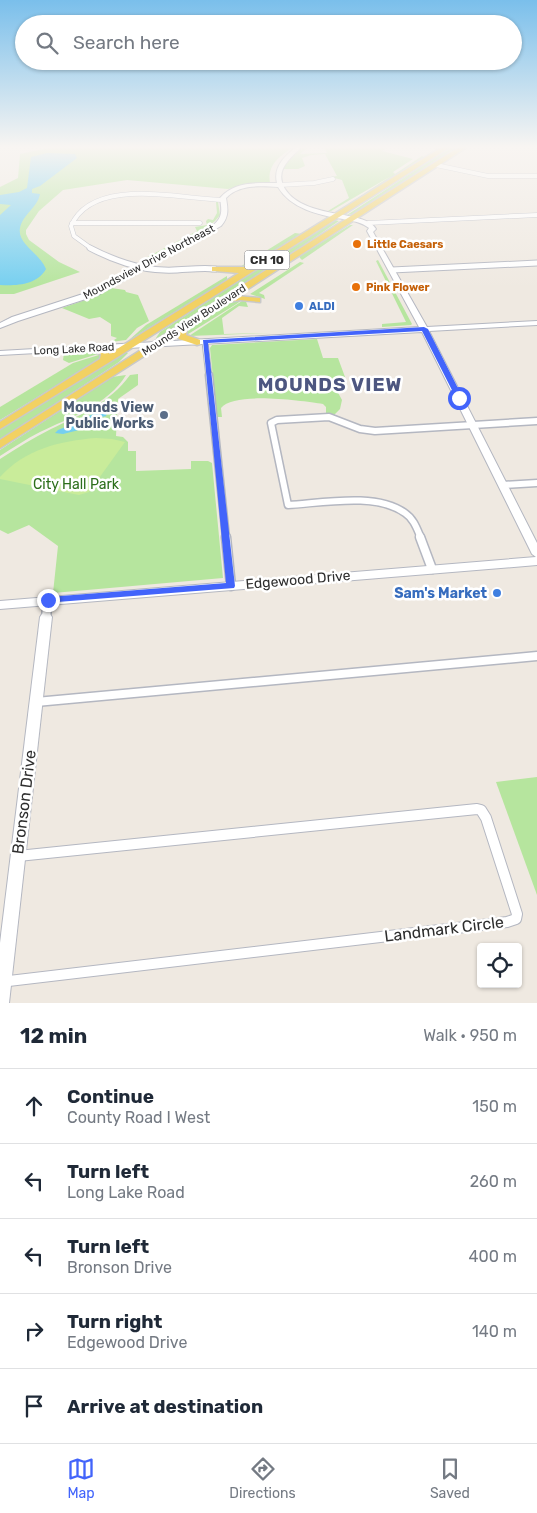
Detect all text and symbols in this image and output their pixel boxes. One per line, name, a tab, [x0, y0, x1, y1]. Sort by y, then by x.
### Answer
search box	[15, 15, 522, 70]
icon: search	[33, 29, 61, 57]
text: Search here	[73, 31, 180, 54]
street label: Moundsview Drive Northeast	[81, 221, 217, 302]
marker: Little Caesars	[351, 238, 363, 250]
place label: Little Caesars	[367, 238, 443, 251]
road number: CH 10	[244, 250, 290, 270]
street label: Mounds View Boulevard	[140, 281, 248, 359]
marker: Pink Flower	[350, 281, 362, 293]
place label: Pink Flower	[366, 281, 429, 294]
marker: ALDI	[293, 300, 305, 312]
place label: ALDI	[309, 300, 335, 313]
street label: Long Lake Road	[33, 340, 115, 358]
district label: MOUNDS VIEW	[258, 373, 402, 396]
route start	[448, 387, 471, 410]
place label: Mounds View Public Works	[63, 399, 154, 432]
marker: Mounds View Public Works	[158, 409, 170, 421]
park label: City Hall Park	[33, 476, 120, 493]
street label: Edgewood Drive	[245, 567, 351, 593]
place label: Sam's Market	[394, 585, 487, 602]
marker: Sam's Market	[491, 587, 503, 599]
route end	[37, 589, 60, 612]
street label: Bronson Drive	[8, 749, 40, 855]
street label: Landmark Circle	[383, 912, 505, 946]
map controls	[477, 943, 522, 988]
button: locate	[477, 943, 522, 988]
text: 12 min	[20, 1023, 87, 1048]
text: Walk · 950 m	[423, 1026, 517, 1045]
text: Continue	[67, 1085, 154, 1108]
icon: ahead	[20, 1092, 48, 1120]
text: 150 m	[472, 1097, 517, 1116]
text: County Road I West	[67, 1108, 210, 1127]
text: Turn left	[67, 1160, 149, 1183]
icon: left	[20, 1167, 48, 1195]
text: 260 m	[470, 1172, 517, 1191]
text: Long Lake Road	[67, 1183, 185, 1202]
text: Turn left	[67, 1235, 149, 1258]
icon: left	[20, 1242, 48, 1270]
text: 400 m	[469, 1247, 517, 1266]
text: Bronson Drive	[67, 1258, 172, 1277]
text: Turn right	[67, 1310, 162, 1333]
icon: right	[20, 1317, 48, 1345]
text: 140 m	[472, 1322, 517, 1341]
text: Edgewood Drive	[67, 1333, 187, 1352]
icon: arrive	[20, 1392, 48, 1420]
text: Arrive at destination	[67, 1395, 263, 1418]
tab: Map	[67, 1455, 95, 1502]
tab: Directions	[229, 1455, 296, 1502]
tab: Saved	[430, 1455, 470, 1502]

